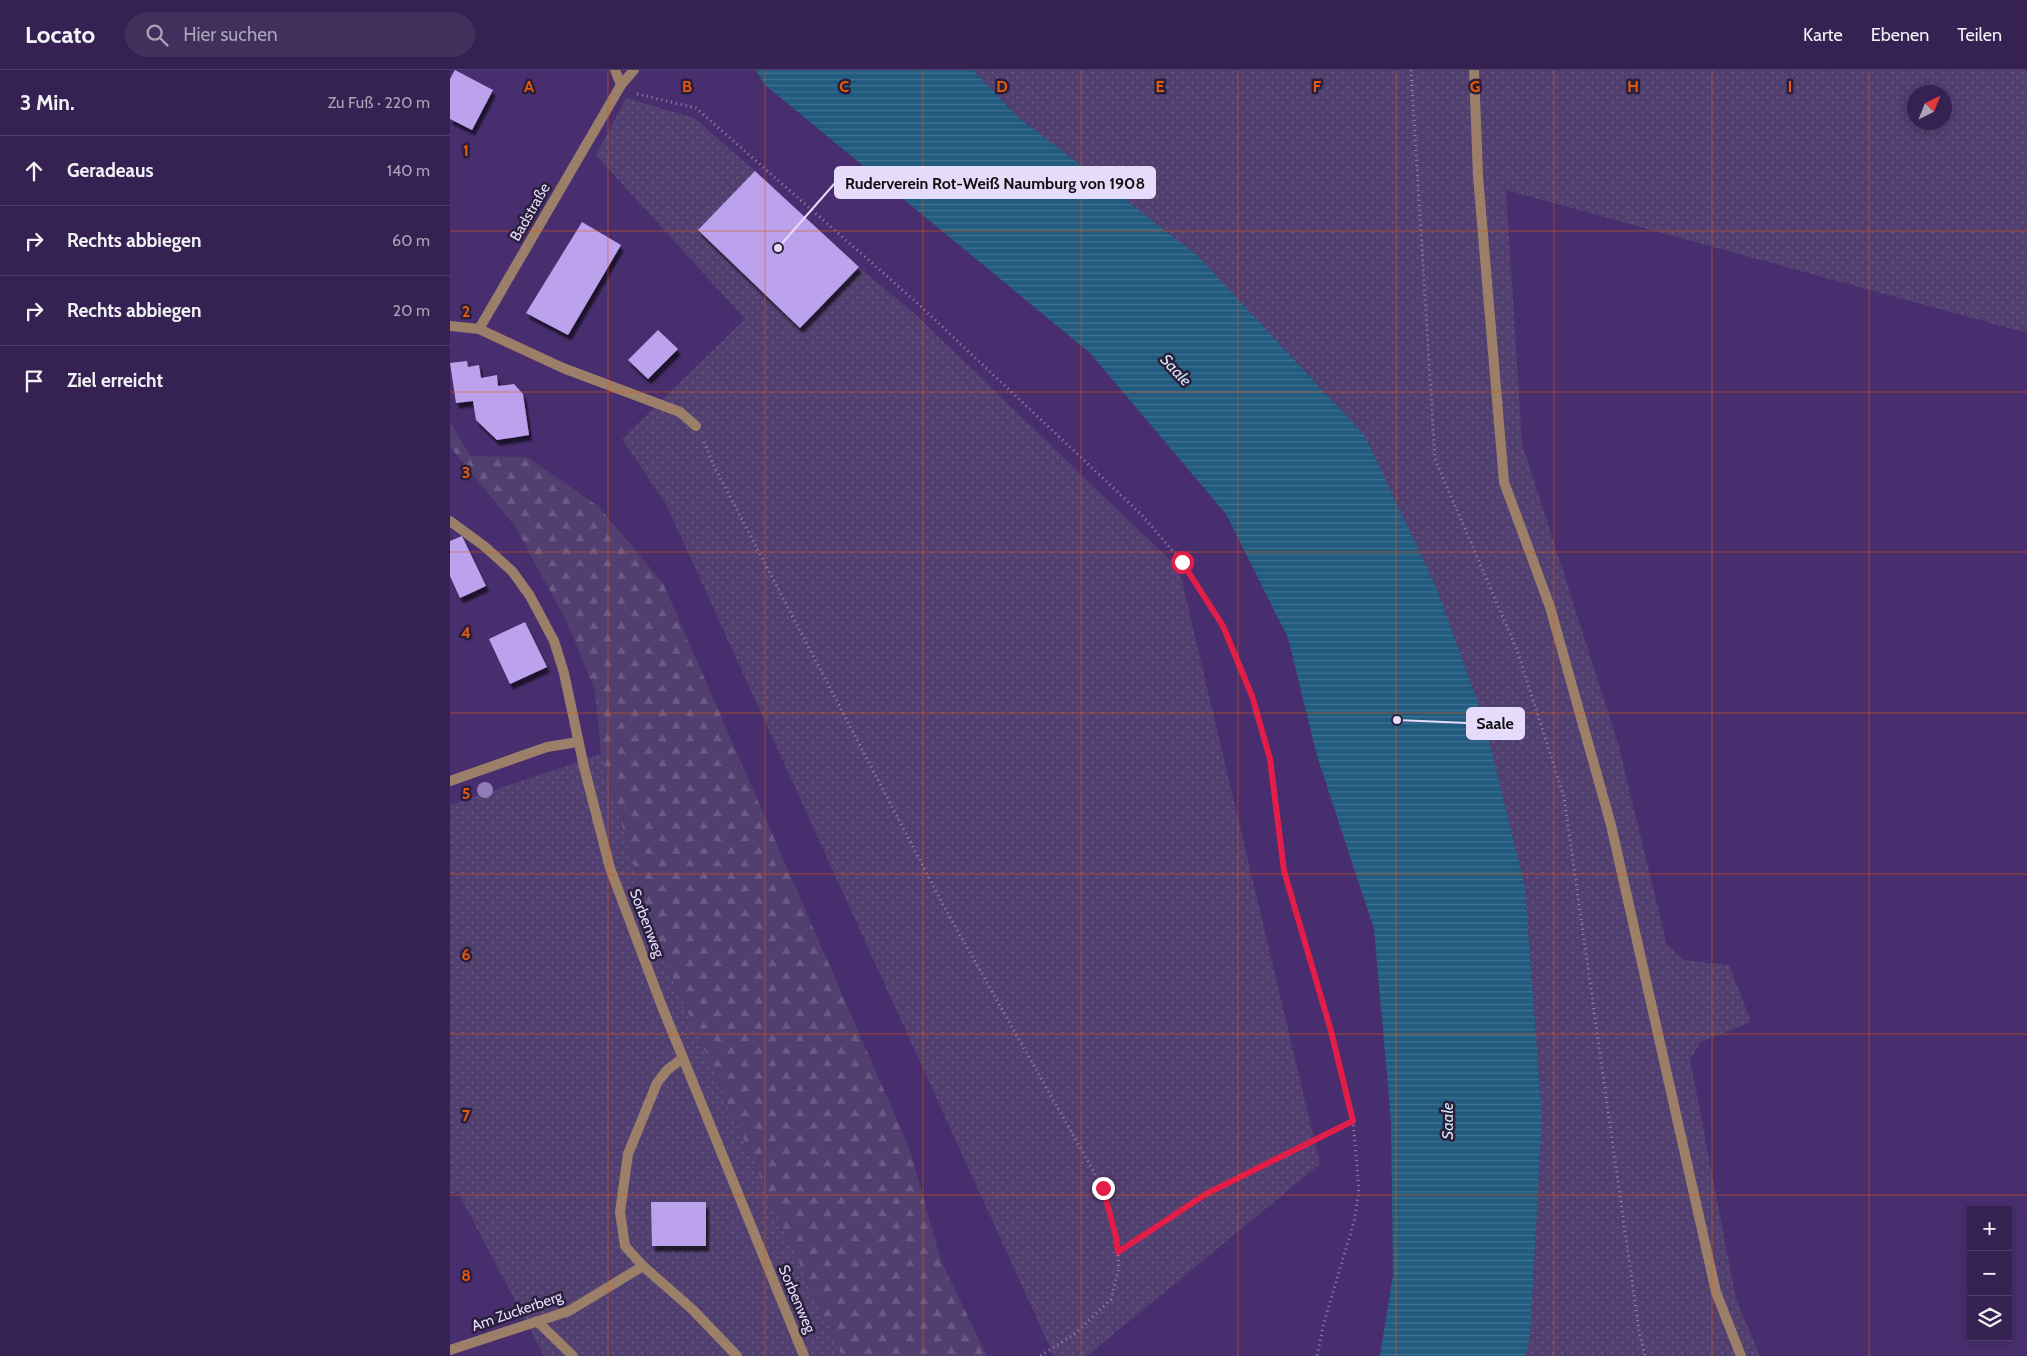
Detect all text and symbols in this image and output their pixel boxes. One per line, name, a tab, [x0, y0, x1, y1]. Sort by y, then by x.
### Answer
search box	[125, 12, 475, 57]
text: Locato	[25, 20, 95, 49]
icon: search	[143, 21, 171, 49]
text: Hier suchen	[183, 23, 278, 46]
text: Karte	[1803, 24, 1843, 46]
text: Ebenen	[1871, 24, 1929, 46]
text: Teilen	[1957, 24, 2002, 46]
text: A	[524, 77, 534, 96]
text: B	[682, 77, 692, 96]
text: C	[839, 77, 849, 96]
text: D	[996, 77, 1008, 96]
text: E	[1155, 77, 1165, 96]
text: F	[1313, 77, 1322, 96]
text: G	[1470, 77, 1480, 96]
text: H	[1627, 77, 1639, 96]
text: I	[1788, 77, 1792, 96]
north arrow	[1907, 85, 1952, 130]
text: 3 Min.	[20, 90, 75, 115]
text: Zu Fuß · 220 m	[328, 93, 430, 112]
text: 1	[463, 141, 469, 160]
icon: ahead	[20, 157, 48, 185]
text: Geradeaus	[67, 159, 153, 182]
text: 140 m	[387, 161, 430, 180]
callout: Ruderverein Rot-Weiß Naumburg von 1908	[835, 167, 1155, 198]
text: Ruderverein Rot-Weiß Naumburg von 1908	[845, 174, 1145, 193]
street label: Badstraße	[506, 180, 554, 244]
icon: right	[20, 227, 48, 255]
text: Rechts abbiegen	[67, 229, 201, 252]
text: 60 m	[392, 231, 430, 250]
icon: right	[20, 297, 48, 325]
text: Rechts abbiegen	[67, 299, 201, 322]
text: 20 m	[393, 301, 430, 320]
text: 2	[462, 302, 470, 321]
water label: Saale	[1156, 350, 1196, 390]
icon: arrive	[20, 367, 48, 395]
text: Ziel erreicht	[67, 369, 163, 392]
text: 3	[462, 463, 470, 482]
route start	[1171, 551, 1194, 574]
text: 4	[461, 623, 471, 642]
callout: Saale	[1467, 708, 1524, 739]
text: Saale	[1476, 714, 1514, 733]
text: 5	[462, 784, 470, 803]
street label: Sorbenweg	[626, 886, 668, 960]
text: 6	[462, 945, 471, 964]
water label: Saale	[1438, 1103, 1457, 1139]
text: 7	[462, 1106, 471, 1125]
route end	[1092, 1177, 1115, 1200]
map controls	[1967, 1206, 2012, 1341]
button: +	[1967, 1206, 2012, 1251]
button: −	[1967, 1251, 2012, 1296]
street label: Sorbenweg	[775, 1262, 820, 1336]
text: 8	[461, 1266, 471, 1285]
street label: Am Zuckerberg	[469, 1287, 565, 1335]
button: layers	[1967, 1296, 2012, 1341]

